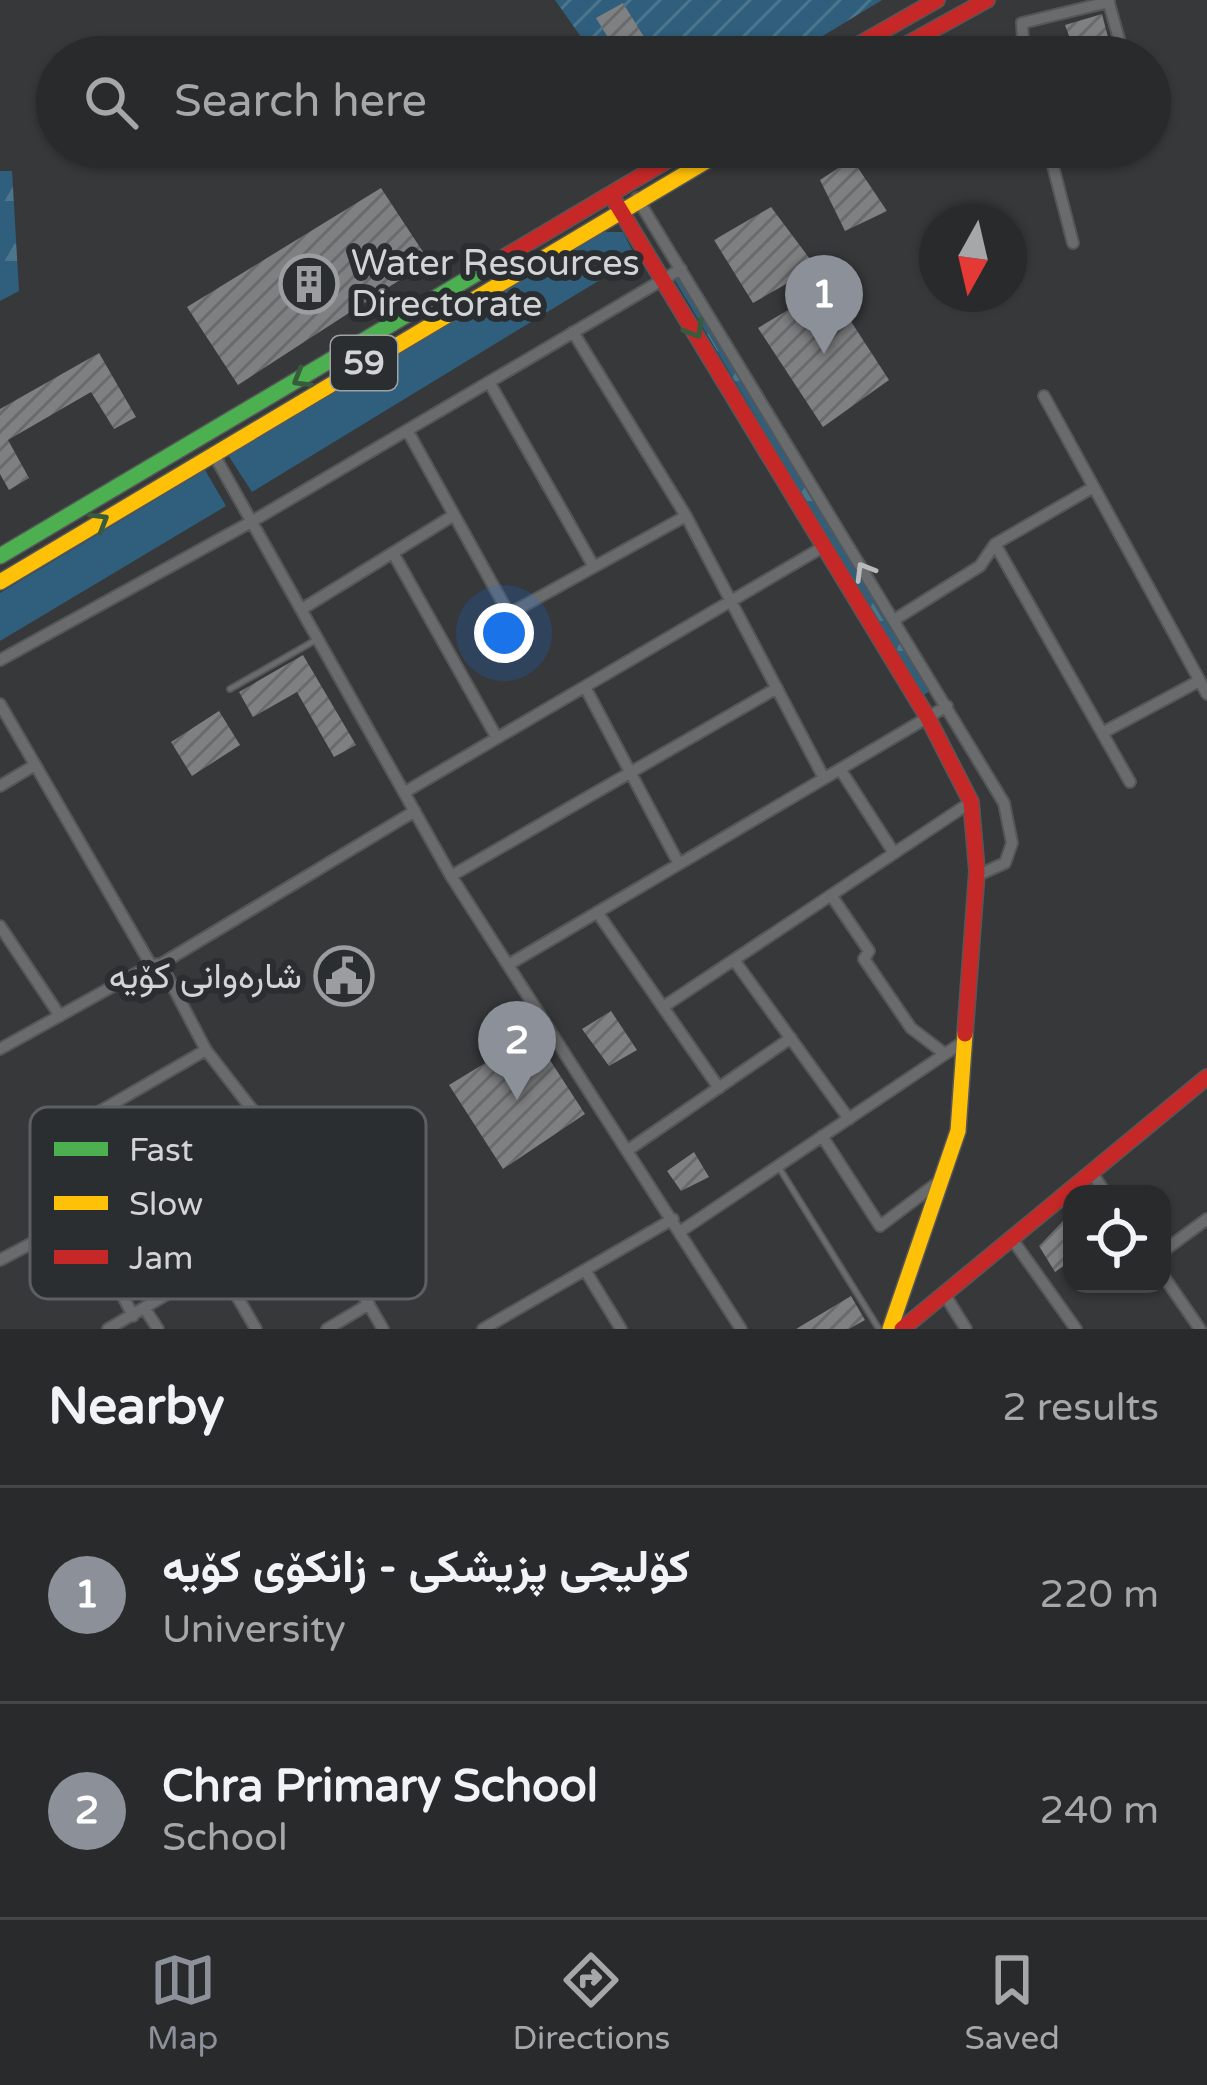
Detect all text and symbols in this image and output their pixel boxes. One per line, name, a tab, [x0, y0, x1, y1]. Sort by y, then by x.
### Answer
search box	[36, 36, 1171, 168]
icon: search	[78, 69, 144, 135]
text: Search here	[174, 75, 427, 129]
north arrow	[919, 204, 1027, 312]
place label: Water Resources Directorate	[351, 242, 640, 326]
building icon: Water Resources Directorate	[278, 253, 340, 315]
pin: 1	[785, 255, 863, 354]
one-way arrow	[680, 317, 703, 339]
road number: 59	[331, 336, 397, 390]
one-way arrow	[292, 365, 314, 387]
one-way arrow	[87, 513, 109, 535]
one-way arrow	[856, 562, 878, 584]
your location	[474, 603, 534, 663]
public building icon: شارەوانی کۆیە	[313, 945, 375, 1007]
place label: شارەوانی کۆیە	[109, 955, 302, 998]
pin: 2	[478, 1001, 556, 1100]
legend	[30, 1107, 426, 1299]
text: Fast	[129, 1131, 193, 1170]
text: Slow	[129, 1185, 203, 1224]
map controls	[1063, 1185, 1171, 1293]
button: locate	[1063, 1185, 1171, 1293]
text: Jam	[129, 1239, 193, 1278]
text: Nearby	[48, 1376, 225, 1438]
text: 2 results	[1002, 1384, 1159, 1431]
text: کۆلیجی پزیشکی - زانکۆی کۆیە	[162, 1541, 690, 1595]
text: 1	[75, 1571, 99, 1618]
text: 220 m	[1040, 1571, 1159, 1618]
text: University	[162, 1606, 346, 1653]
text: Chra Primary School	[162, 1760, 598, 1814]
text: 2	[75, 1787, 99, 1834]
text: 240 m	[1040, 1787, 1159, 1834]
text: School	[162, 1814, 288, 1861]
tab: Map	[147, 1947, 218, 2058]
tab: Directions	[512, 1947, 670, 2058]
tab: Saved	[965, 1947, 1060, 2058]

